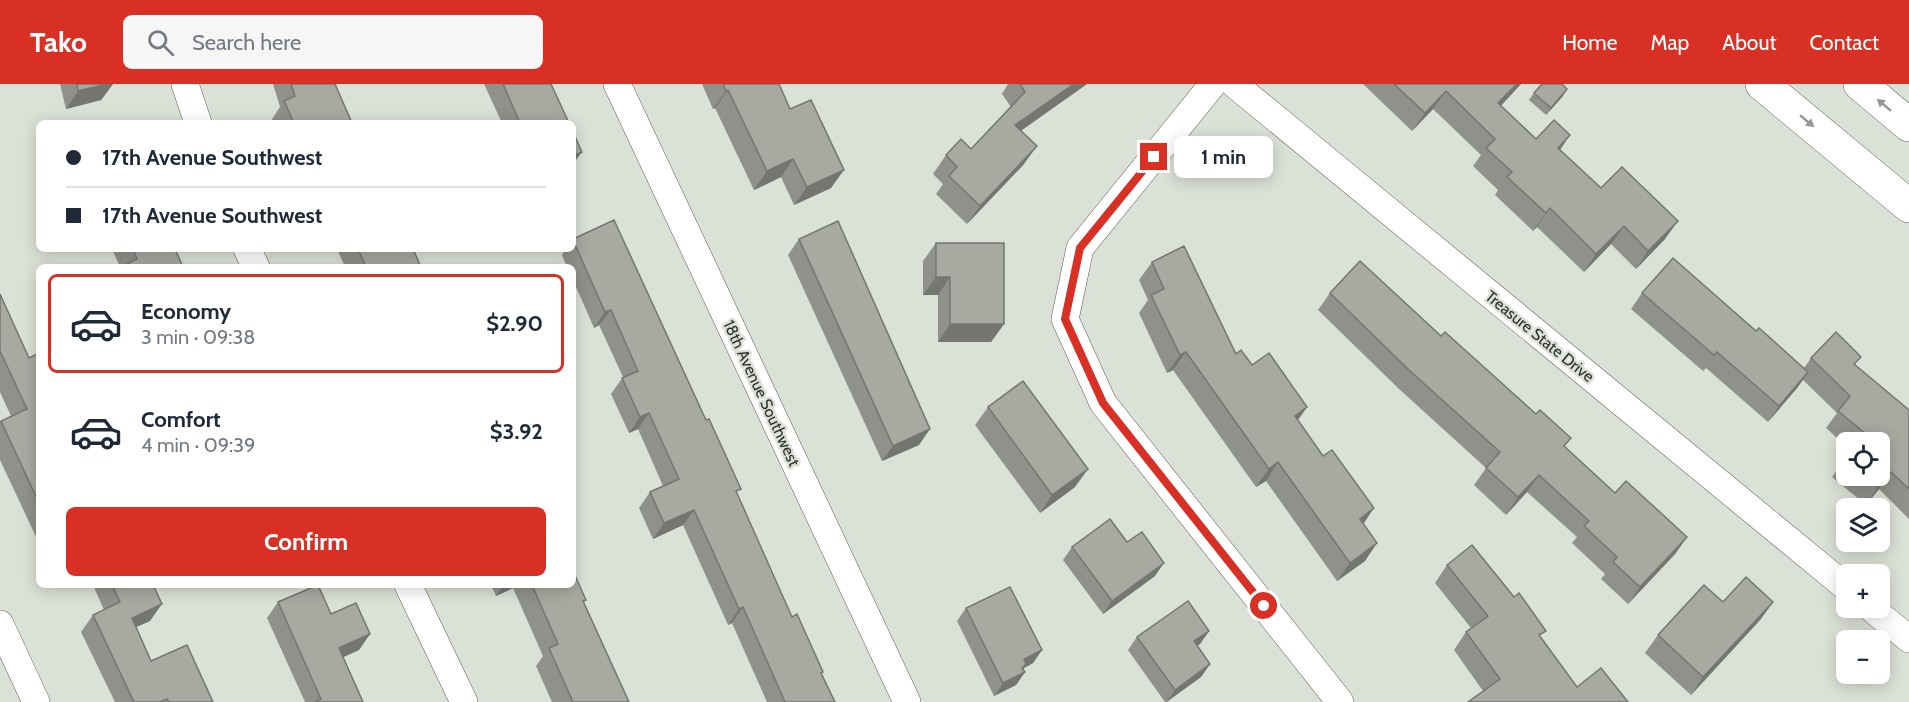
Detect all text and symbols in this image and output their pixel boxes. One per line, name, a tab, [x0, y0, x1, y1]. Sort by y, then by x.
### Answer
search box	[123, 15, 543, 69]
text: Tako	[30, 25, 87, 59]
icon: search	[144, 26, 177, 59]
text: Search here	[192, 29, 301, 56]
text: Home	[1562, 30, 1618, 55]
text: Map	[1651, 30, 1689, 55]
text: About	[1722, 30, 1776, 55]
text: Contact	[1809, 30, 1879, 55]
one-way arrow	[1876, 98, 1892, 111]
one-way arrow	[1799, 115, 1815, 128]
callout: 1 min	[1175, 136, 1274, 178]
route end	[1140, 143, 1167, 170]
text: 17th Avenue Southwest	[102, 144, 322, 171]
text: 1 min	[1201, 145, 1246, 169]
text: 17th Avenue Southwest	[102, 202, 322, 229]
street label: Treasure State Drive	[1481, 287, 1598, 386]
icon: car	[69, 297, 123, 351]
text: Economy	[141, 298, 231, 325]
text: $2.90	[486, 310, 543, 337]
street label: 18th Avenue Southwest	[719, 317, 804, 470]
text: 3 min · 09:38	[141, 325, 255, 349]
icon: car	[69, 405, 123, 459]
text: Comfort	[141, 406, 220, 433]
text: $3.92	[490, 418, 543, 445]
map controls	[1836, 432, 1890, 684]
button: locate	[1836, 432, 1890, 486]
text: 4 min · 09:39	[141, 433, 255, 457]
button: layers	[1836, 498, 1890, 552]
button: Confirm	[66, 507, 546, 576]
button: +	[1836, 564, 1890, 618]
route start	[1250, 592, 1277, 619]
button: −	[1836, 630, 1890, 684]

